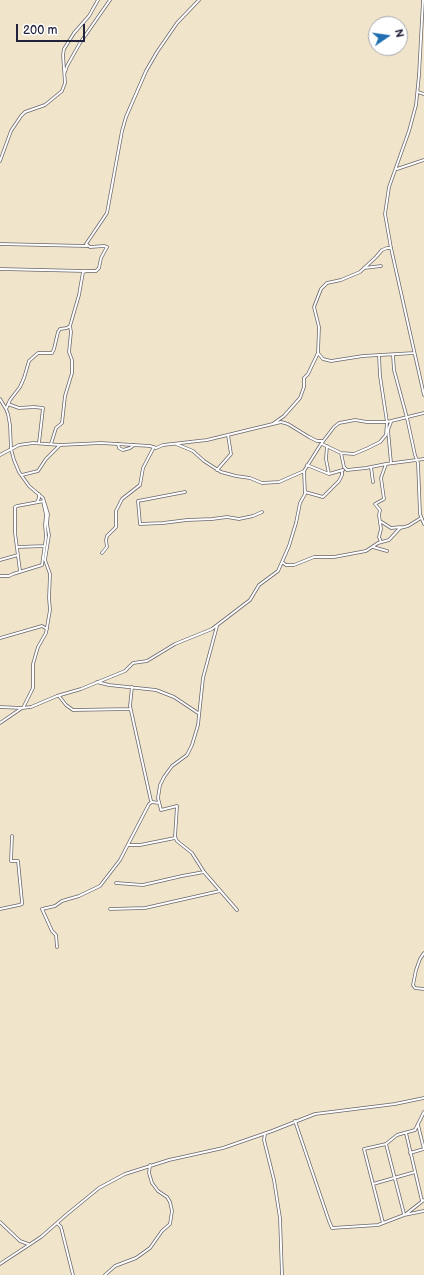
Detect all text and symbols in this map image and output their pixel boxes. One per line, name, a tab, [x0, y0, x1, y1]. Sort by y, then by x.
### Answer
scale bar	[18, 16, 87, 42]
north arrow	[368, 16, 408, 56]
text: 200 m	[23, 23, 57, 38]
text: N	[392, 28, 406, 39]

